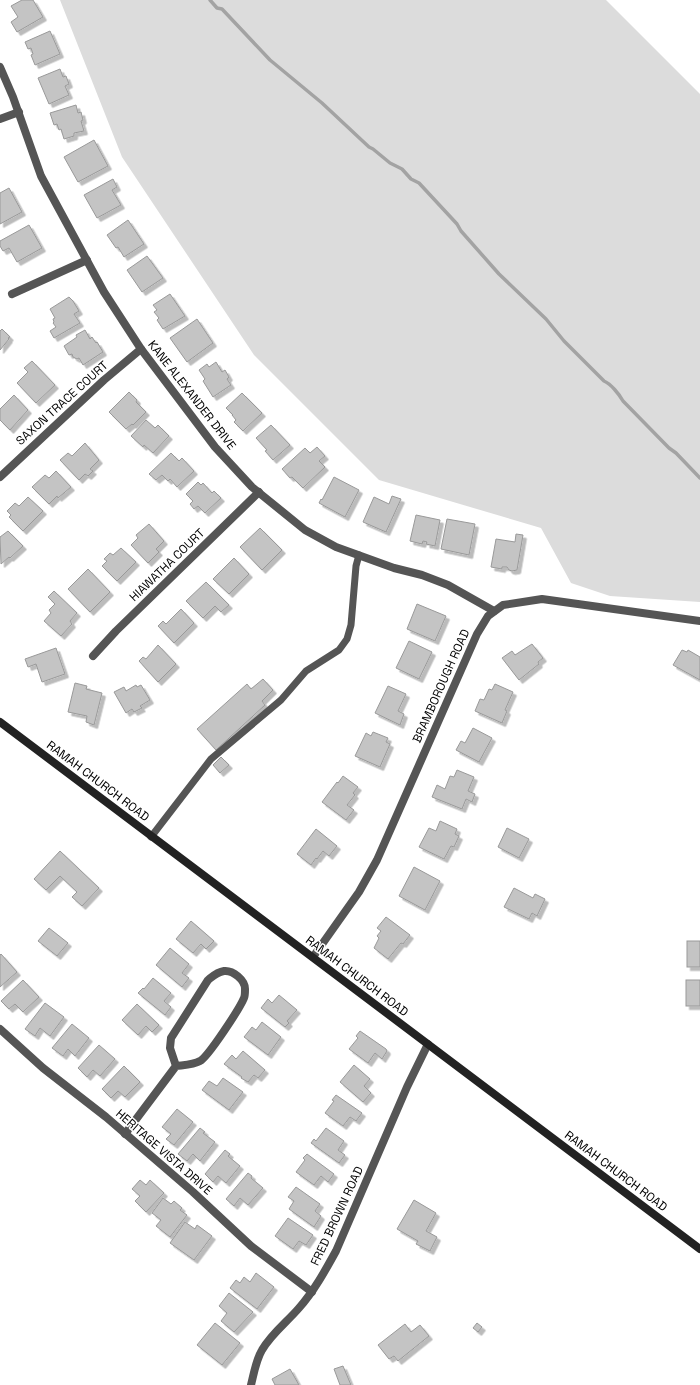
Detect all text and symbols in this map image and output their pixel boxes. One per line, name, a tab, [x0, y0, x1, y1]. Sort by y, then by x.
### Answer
street label: KANE ALEXANDER DRIVE	[144, 337, 240, 453]
street label: SAXON TRACE COURT	[12, 357, 112, 449]
street label: HIAWATHA COURT	[126, 525, 208, 605]
street label: BRAMBOROUGH ROAD	[409, 627, 473, 745]
street label: RAMAH CHURCH ROAD	[43, 737, 153, 825]
street label: RAMAH CHURCH ROAD	[302, 932, 412, 1020]
street label: HERITAGE VISTA DRIVE	[112, 1106, 216, 1199]
street label: RAMAH CHURCH ROAD	[561, 1127, 671, 1215]
street label: FRED BROWN ROAD	[307, 1164, 367, 1268]

